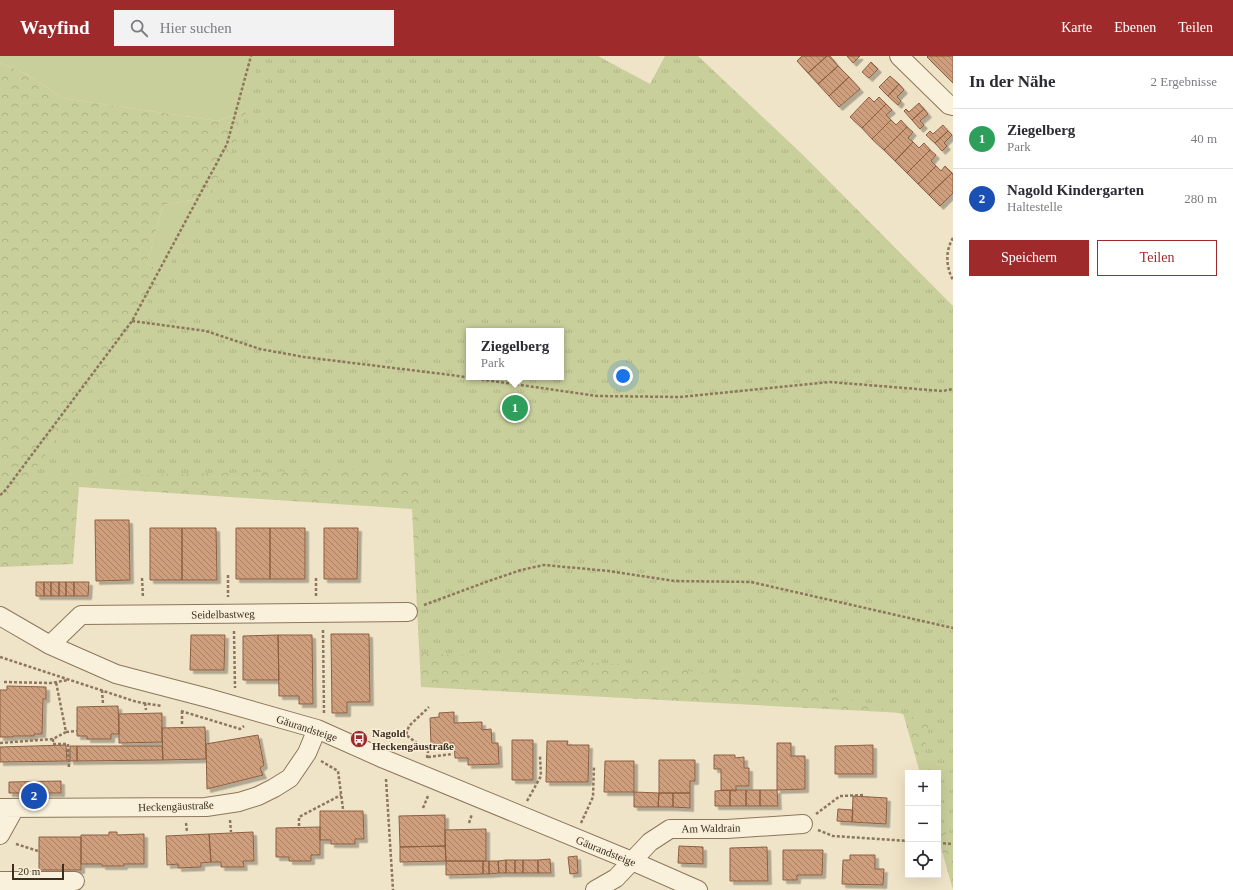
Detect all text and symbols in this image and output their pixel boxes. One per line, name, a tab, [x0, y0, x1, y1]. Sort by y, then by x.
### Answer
search box	[114, 10, 394, 46]
text: Wayfind	[20, 17, 90, 38]
icon: search	[128, 17, 150, 39]
text: Hier suchen	[160, 20, 232, 36]
text: Karte	[1061, 20, 1092, 35]
text: Ebenen	[1114, 20, 1156, 35]
text: Teilen	[1178, 20, 1213, 35]
text: In der Nähe	[969, 72, 1056, 91]
text: 2 Ergebnisse	[1150, 74, 1217, 89]
text: Ziegelberg	[1007, 122, 1075, 138]
text: 1	[979, 131, 985, 146]
text: 40 m	[1191, 131, 1217, 146]
text: Park	[1007, 139, 1031, 154]
text: Nagold Kindergarten	[1007, 182, 1144, 198]
text: 2	[979, 191, 985, 206]
text: 280 m	[1184, 191, 1217, 206]
text: Haltestelle	[1007, 199, 1063, 214]
button: Speichern	[969, 240, 1089, 276]
button: Teilen	[1097, 240, 1217, 276]
popup	[466, 328, 564, 380]
text: Ziegelberg	[481, 338, 549, 354]
text: Park	[481, 355, 505, 370]
your location	[613, 366, 633, 386]
pin: 1	[502, 393, 528, 423]
street label: Seidelbastweg	[191, 607, 255, 621]
street label: Gäurandsteige	[275, 712, 339, 744]
place label: Nagold Heckengäustraße	[372, 727, 454, 752]
bus stop icon: Nagold Heckengäustraße	[349, 729, 369, 749]
map controls	[905, 770, 941, 878]
button: +	[905, 770, 941, 806]
pin: 2	[21, 781, 47, 811]
street label: Heckengäustraße	[138, 799, 214, 813]
button: −	[905, 806, 941, 842]
street label: Am Waldrain	[681, 821, 741, 835]
street label: Gäurandsteige	[574, 834, 638, 869]
button: locate	[905, 842, 941, 878]
scale bar	[12, 862, 64, 881]
text: 20 m	[18, 865, 40, 877]

